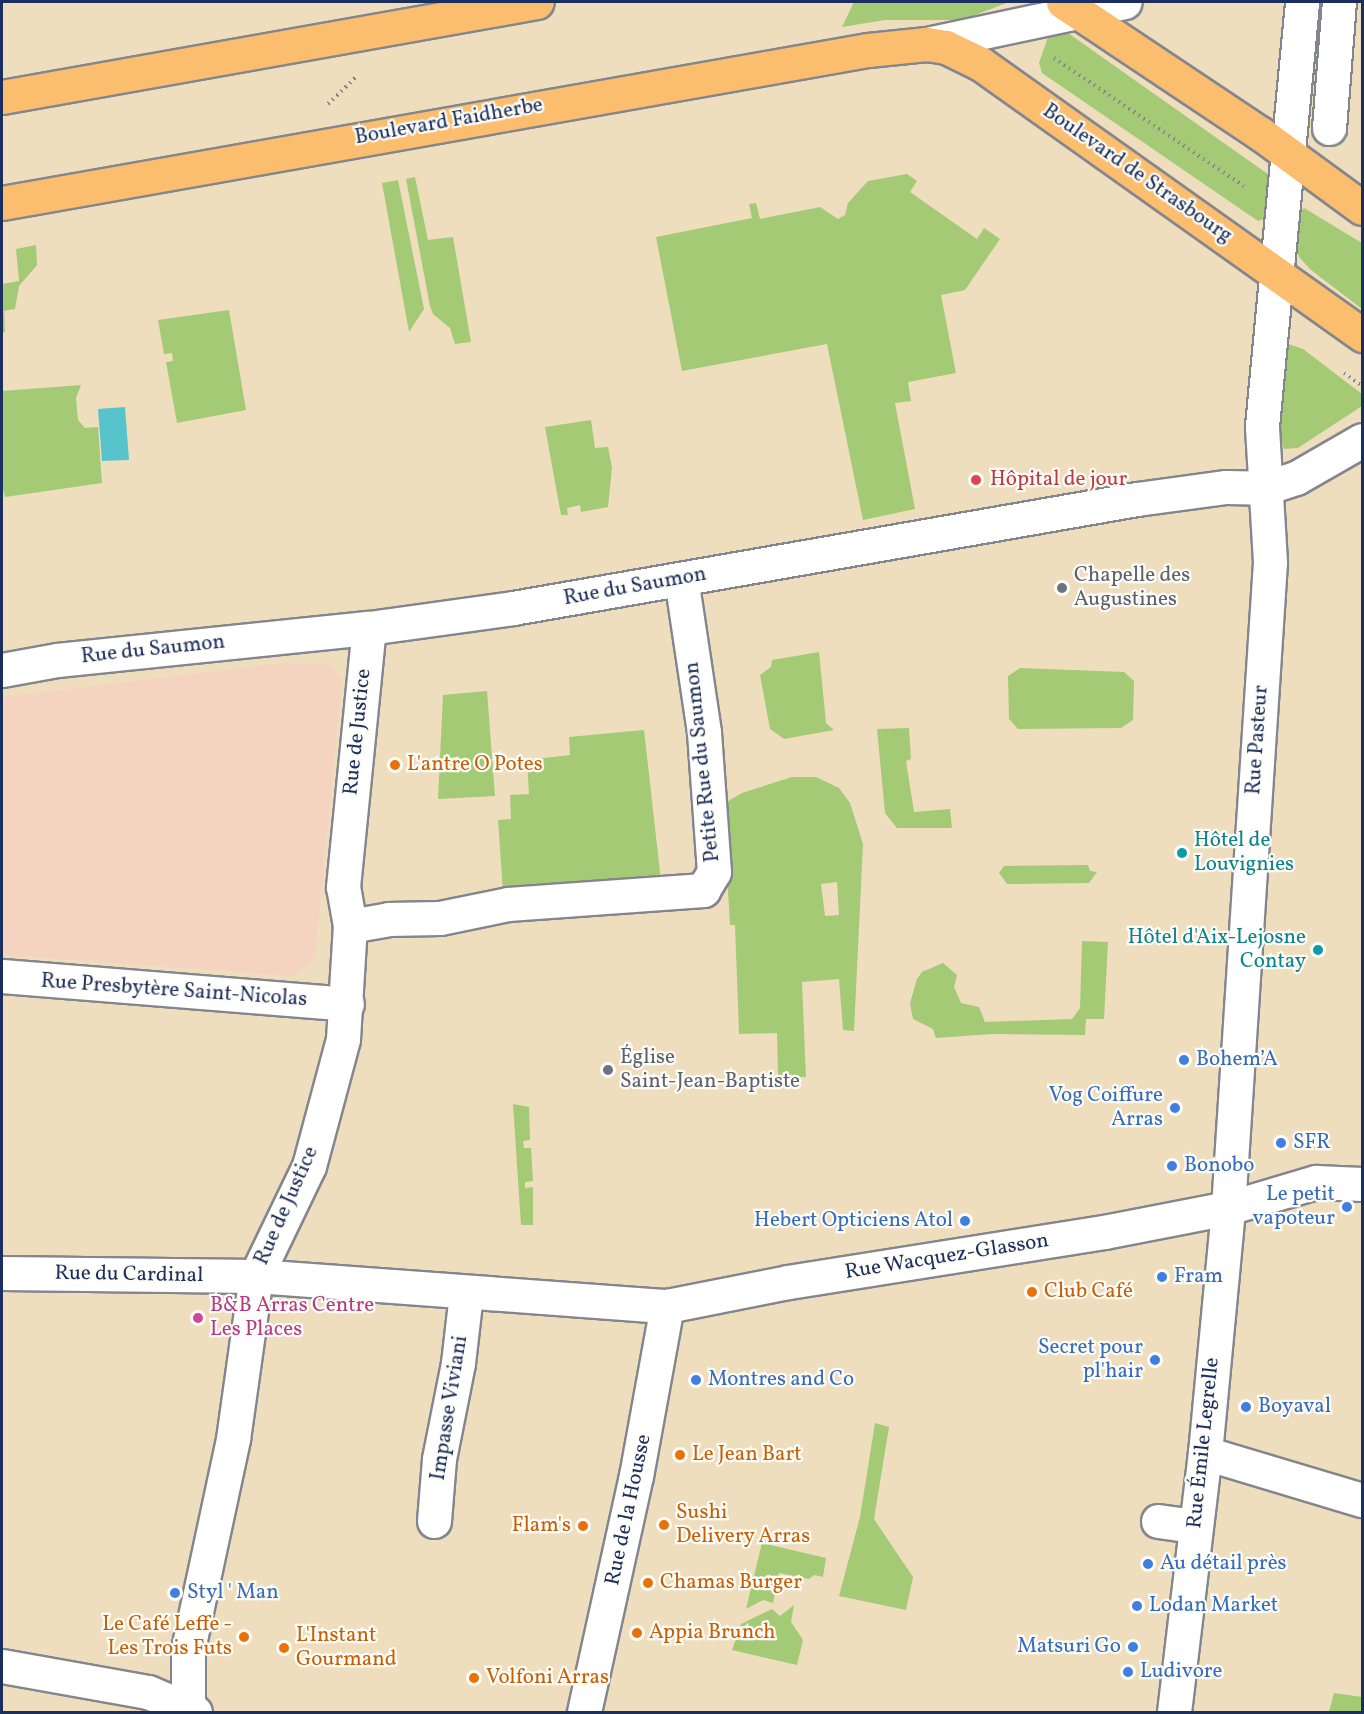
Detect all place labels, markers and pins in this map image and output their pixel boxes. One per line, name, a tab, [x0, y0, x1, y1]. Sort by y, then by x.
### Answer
place label: Hôpital de jour	[990, 467, 1127, 493]
marker: Hôpital de jour	[967, 471, 985, 489]
place label: Chapelle des Augustines	[1074, 563, 1190, 613]
marker: Chapelle des Augustines	[1055, 581, 1069, 595]
place label: L'antre O Potes	[407, 752, 543, 778]
marker: L'antre O Potes	[388, 758, 402, 772]
place label: Hôtel de Louvignies	[1194, 828, 1294, 878]
marker: Hôtel de Louvignies	[1175, 846, 1189, 860]
place label: Hôtel d'Aix-Lejosne Contay	[1128, 925, 1306, 975]
marker: Hôtel d'Aix-Lejosne Contay	[1311, 943, 1325, 957]
place label: Église Saint-Jean-Baptiste	[620, 1045, 800, 1095]
place label: Bohem’A	[1196, 1047, 1278, 1073]
marker: Bohem’A	[1177, 1053, 1191, 1067]
marker: Église Saint-Jean-Baptiste	[601, 1063, 615, 1077]
place label: Vog Coiffure Arras	[1049, 1083, 1163, 1133]
marker: Vog Coiffure Arras	[1168, 1101, 1182, 1115]
place label: SFR	[1293, 1130, 1331, 1156]
marker: SFR	[1274, 1136, 1288, 1150]
place label: Bonobo	[1184, 1153, 1254, 1179]
marker: Bonobo	[1165, 1159, 1179, 1173]
place label: Le petit vapoteur	[1252, 1182, 1335, 1232]
marker: Le petit vapoteur	[1340, 1200, 1354, 1214]
place label: Hebert Opticiens Atol	[754, 1208, 953, 1234]
marker: Hebert Opticiens Atol	[958, 1214, 972, 1228]
place label: Fram	[1174, 1264, 1223, 1290]
marker: Fram	[1155, 1270, 1169, 1284]
place label: Club Café	[1044, 1279, 1133, 1305]
marker: Club Café	[1025, 1285, 1039, 1299]
place label: B&B Arras Centre Les Places	[210, 1293, 374, 1343]
marker: B&B Arras Centre Les Places	[191, 1311, 205, 1325]
place label: Secret pour pl'hair	[1038, 1335, 1143, 1385]
marker: Secret pour pl'hair	[1148, 1353, 1162, 1367]
place label: Montres and Co	[708, 1367, 854, 1393]
marker: Montres and Co	[689, 1373, 703, 1387]
place label: Boyaval	[1258, 1394, 1331, 1420]
marker: Boyaval	[1239, 1400, 1253, 1414]
place label: Le Jean Bart	[692, 1442, 802, 1468]
marker: Le Jean Bart	[673, 1448, 687, 1462]
place label: Sushi Delivery Arras	[676, 1500, 811, 1550]
place label: Flam's	[512, 1513, 571, 1539]
marker: Sushi Delivery Arras	[657, 1518, 671, 1532]
marker: Flam's	[576, 1519, 590, 1533]
place label: Au détail près	[1160, 1551, 1287, 1577]
marker: Au détail près	[1141, 1557, 1155, 1571]
place label: Chamas Burger	[660, 1570, 802, 1596]
marker: Chamas Burger	[641, 1576, 655, 1590]
place label: Styl ' Man	[187, 1580, 279, 1606]
marker: Styl ' Man	[168, 1586, 182, 1600]
place label: Lodan Market	[1149, 1593, 1278, 1619]
marker: Lodan Market	[1130, 1599, 1144, 1613]
place label: Le Café Leffe - Les Trois Futs	[102, 1612, 232, 1662]
place label: Appia Brunch	[649, 1620, 776, 1646]
place label: L'Instant Gourmand	[296, 1623, 397, 1673]
marker: Appia Brunch	[630, 1626, 644, 1640]
marker: Le Café Leffe - Les Trois Futs	[237, 1630, 251, 1644]
place label: Matsuri Go	[1017, 1634, 1121, 1660]
marker: Matsuri Go	[1126, 1640, 1140, 1654]
marker: L'Instant Gourmand	[277, 1641, 291, 1655]
place label: Ludivore	[1140, 1659, 1223, 1685]
place label: Volfoni Arras	[486, 1665, 609, 1691]
marker: Ludivore	[1121, 1665, 1135, 1679]
marker: Volfoni Arras	[467, 1671, 481, 1685]

